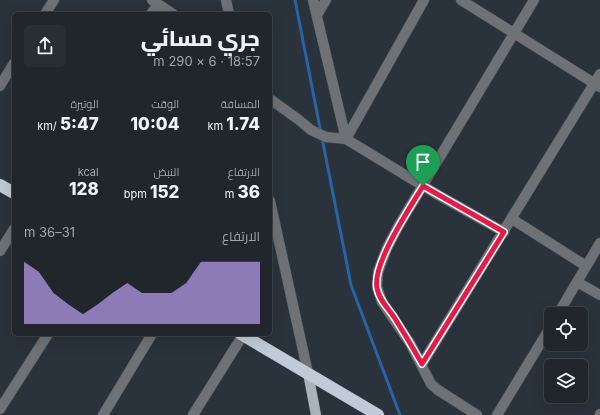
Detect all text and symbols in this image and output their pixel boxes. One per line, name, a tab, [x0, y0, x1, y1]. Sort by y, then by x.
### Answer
button: share	[24, 25, 66, 67]
text: جري مسائي	[141, 25, 260, 51]
text: 18:57 · 6 × 290 m	[153, 53, 260, 69]
text: الوتيرة	[70, 97, 99, 111]
text: الوقت	[151, 97, 179, 111]
text: المسافة	[221, 97, 260, 111]
text: 5:47	[60, 114, 99, 134]
text: 10:04	[131, 114, 179, 134]
text: 1.74	[226, 114, 260, 134]
text: /km	[37, 119, 60, 133]
text: km	[208, 119, 226, 133]
pin	[406, 145, 440, 186]
icon: arrive	[412, 151, 434, 173]
text: kcal	[78, 165, 99, 179]
text: النبض	[153, 165, 179, 179]
text: الارتفاع	[228, 165, 260, 179]
text: 128	[69, 179, 99, 199]
text: 152	[150, 182, 179, 202]
text: 36	[238, 182, 260, 202]
text: bpm	[124, 187, 150, 201]
text: m	[225, 187, 238, 201]
text: 31–36 m	[24, 224, 75, 240]
text: الارتفاع	[222, 228, 260, 244]
map controls	[544, 307, 588, 403]
button: locate	[544, 307, 588, 351]
button: layers	[544, 359, 588, 403]

